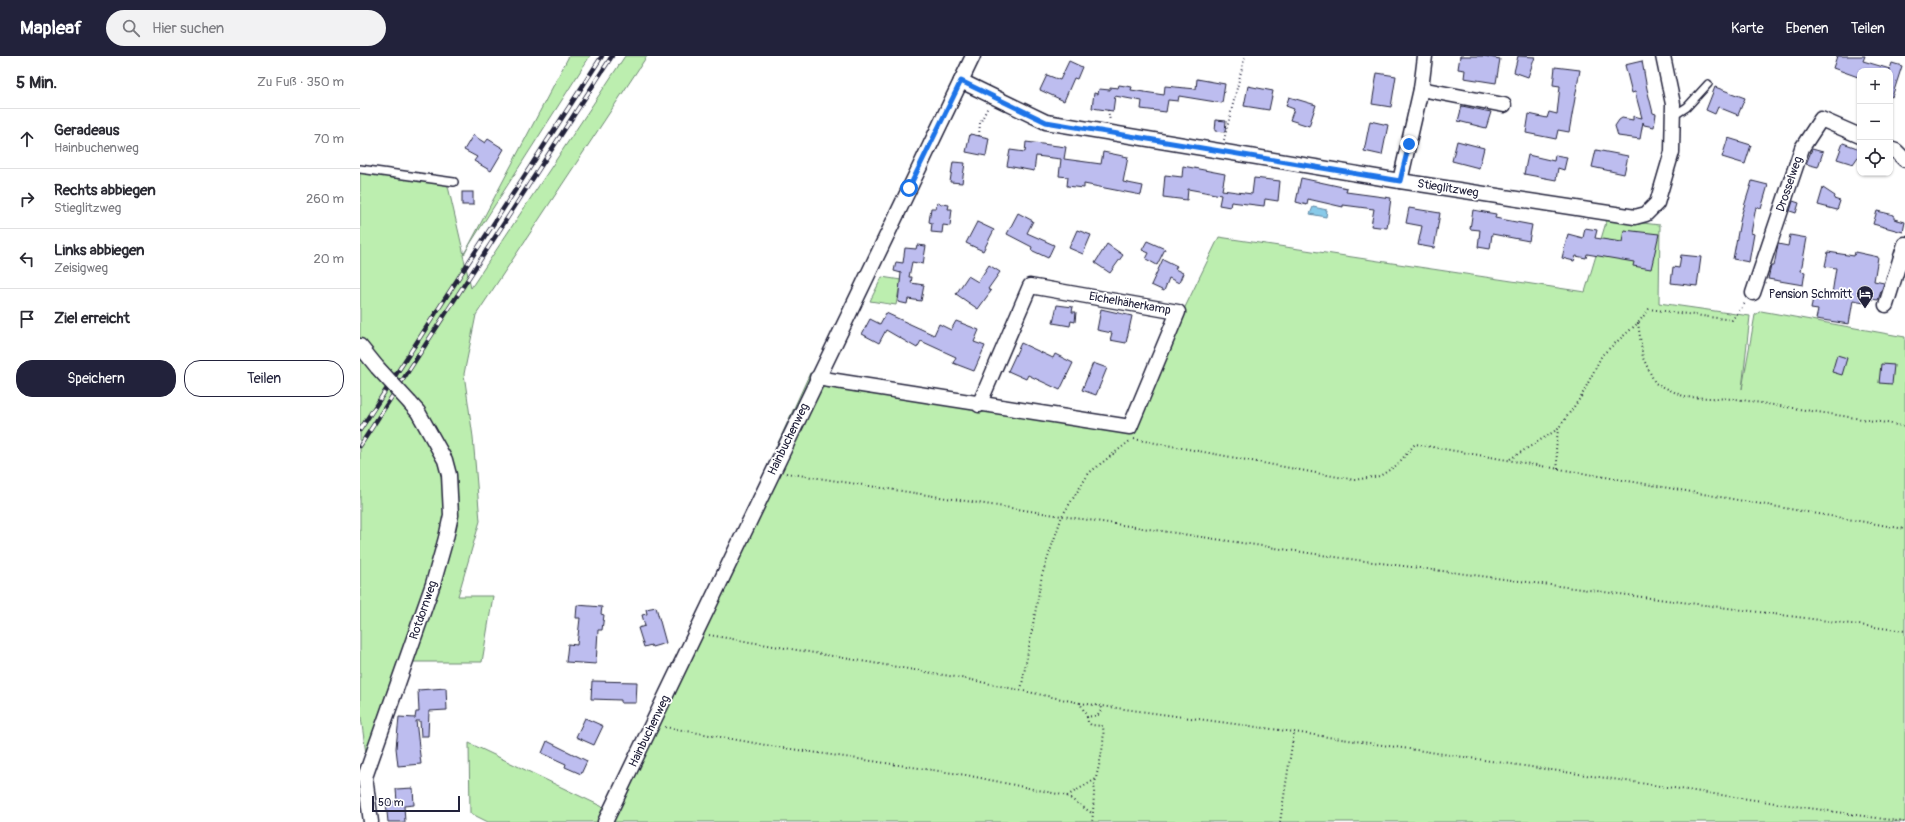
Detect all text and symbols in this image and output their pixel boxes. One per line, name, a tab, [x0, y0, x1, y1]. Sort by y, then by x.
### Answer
search box	[106, 10, 386, 46]
text: Mapleaf	[20, 16, 82, 40]
icon: search	[120, 17, 142, 39]
text: Hier suchen	[152, 19, 224, 38]
text: Karte	[1731, 20, 1764, 37]
text: Ebenen	[1786, 20, 1829, 37]
text: Teilen	[1851, 20, 1885, 37]
map controls	[1857, 68, 1893, 176]
button: +	[1857, 68, 1893, 104]
text: 5 Min.	[16, 72, 57, 93]
text: Zu Fuß · 350 m	[257, 74, 344, 90]
button: −	[1857, 104, 1893, 140]
text: Geradeaus	[54, 121, 120, 140]
icon: ahead	[16, 128, 38, 150]
text: 70 m	[314, 131, 344, 147]
route end	[1400, 135, 1418, 153]
text: Hainbuchenweg	[54, 140, 139, 156]
button: locate	[1857, 140, 1893, 176]
street label: Drosselweg	[1773, 155, 1806, 214]
street label: Stieglitzweg	[1416, 176, 1480, 201]
route start	[900, 179, 918, 197]
text: Rechts abbiegen	[54, 181, 156, 200]
icon: right	[16, 188, 38, 210]
text: 260 m	[306, 191, 344, 207]
text: Stieglitzweg	[54, 200, 121, 216]
text: Links abbiegen	[54, 241, 145, 260]
icon: left	[16, 248, 38, 270]
text: 20 m	[313, 251, 344, 267]
text: Zeisigweg	[54, 260, 108, 276]
hotel icon: Pension Schmitt	[1855, 284, 1875, 309]
place label: Pension Schmitt	[1769, 287, 1852, 302]
street label: Eichelhäherkamp	[1088, 289, 1172, 318]
icon: arrive	[16, 308, 38, 330]
text: Ziel erreicht	[54, 309, 130, 328]
button: Speichern	[16, 360, 176, 397]
button: Teilen	[184, 360, 344, 397]
street label: Hainbuchenweg	[765, 401, 812, 478]
street label: Rotdornweg	[406, 579, 441, 642]
street label: Hainbuchenweg	[626, 693, 673, 770]
scale bar	[372, 794, 460, 813]
text: 50 m	[378, 796, 404, 809]

